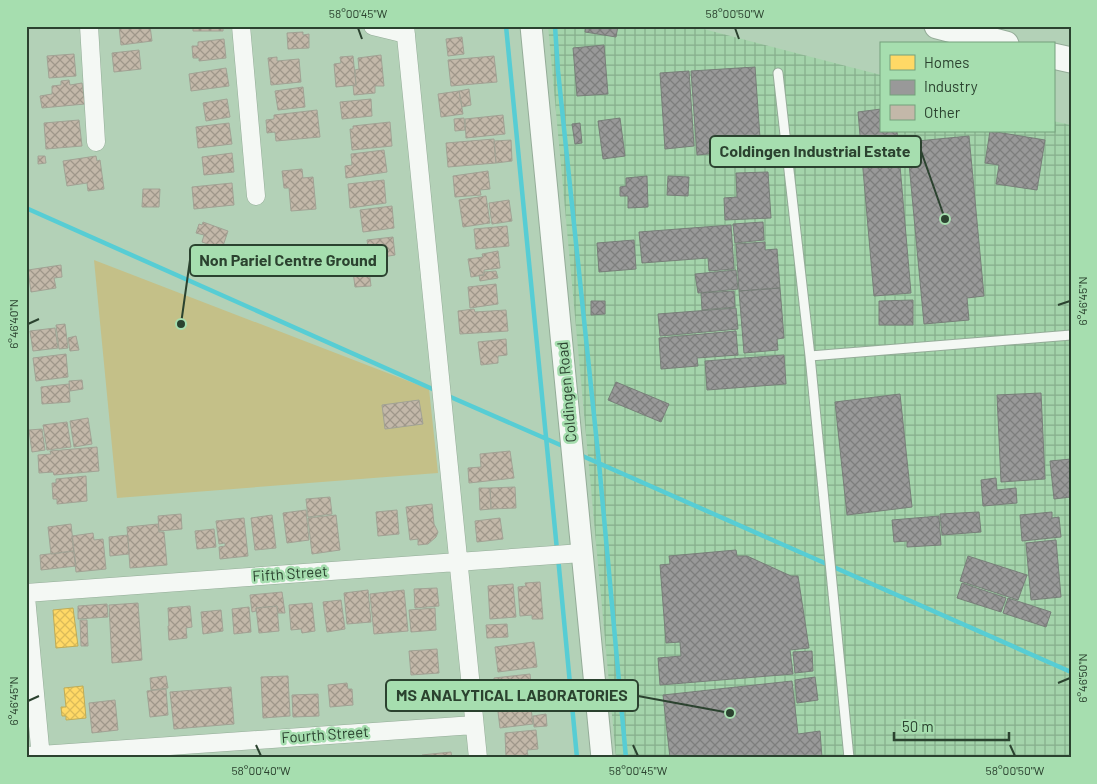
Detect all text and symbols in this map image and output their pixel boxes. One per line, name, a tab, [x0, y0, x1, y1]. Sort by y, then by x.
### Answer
text: 58°00'45"W	[329, 6, 388, 20]
text: 58°00'50"W	[706, 6, 765, 20]
legend	[880, 42, 1054, 132]
text: Homes	[924, 53, 969, 71]
text: Industry	[924, 77, 978, 95]
text: Other	[924, 103, 961, 121]
callout: Coldingen Industrial Estate	[710, 136, 921, 167]
text: Coldingen Industrial Estate	[720, 141, 911, 160]
callout: Non Pariel Centre Ground	[190, 245, 387, 276]
text: Non Pariel Centre Ground	[199, 250, 377, 269]
text: 6°46'45"N	[1075, 276, 1089, 326]
text: 6°46'40"N	[6, 299, 20, 349]
street label: Coldingen Road	[553, 341, 579, 443]
street label: Fifth Street	[252, 561, 328, 585]
text: 6°46'50"N	[1075, 653, 1089, 703]
text: 6°46'45"N	[6, 676, 20, 726]
callout: MS ANALYTICAL LABORATORIES	[386, 680, 638, 711]
text: MS ANALYTICAL LABORATORIES	[396, 685, 628, 704]
scale bar	[894, 709, 1010, 741]
text: 50 m	[902, 717, 934, 735]
street label: Fourth Street	[281, 722, 369, 746]
text: 58°00'40"W	[231, 763, 291, 777]
text: 58°00'45"W	[609, 763, 668, 777]
text: 58°00'50"W	[986, 763, 1045, 777]

